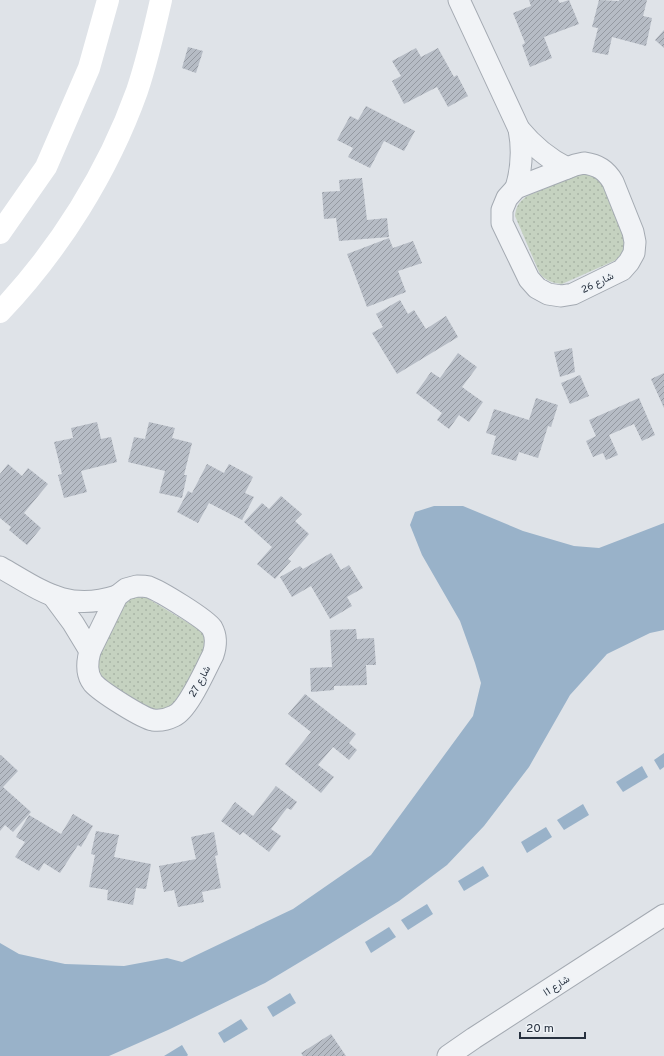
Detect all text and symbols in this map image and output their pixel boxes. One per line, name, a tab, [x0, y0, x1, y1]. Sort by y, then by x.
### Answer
street label: شارع 26	[579, 270, 616, 297]
street label: شارع 27	[186, 664, 214, 700]
street label: I1 شارع	[541, 973, 573, 1000]
scale bar	[520, 1014, 585, 1040]
text: 20 m	[526, 1021, 554, 1037]

